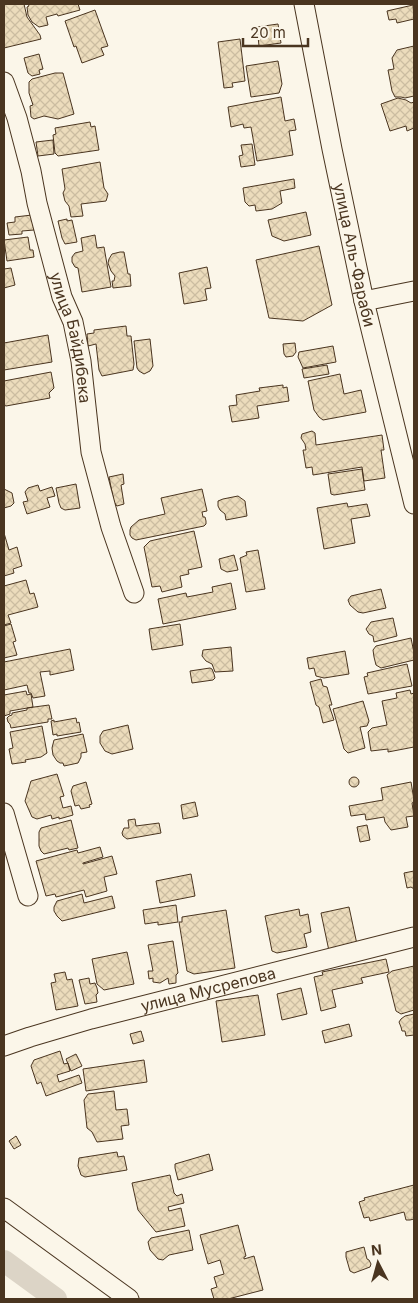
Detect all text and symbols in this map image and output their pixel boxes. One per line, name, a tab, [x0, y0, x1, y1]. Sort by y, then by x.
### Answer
scale bar	[243, 15, 308, 47]
text: 20 m	[250, 23, 286, 42]
street label: улица Аль-Фараби	[329, 181, 380, 329]
street label: улица Байдибека	[46, 270, 96, 404]
street label: улица Мусрепова	[139, 963, 278, 1016]
north arrow	[353, 1238, 403, 1288]
text: N	[370, 1241, 383, 1259]

